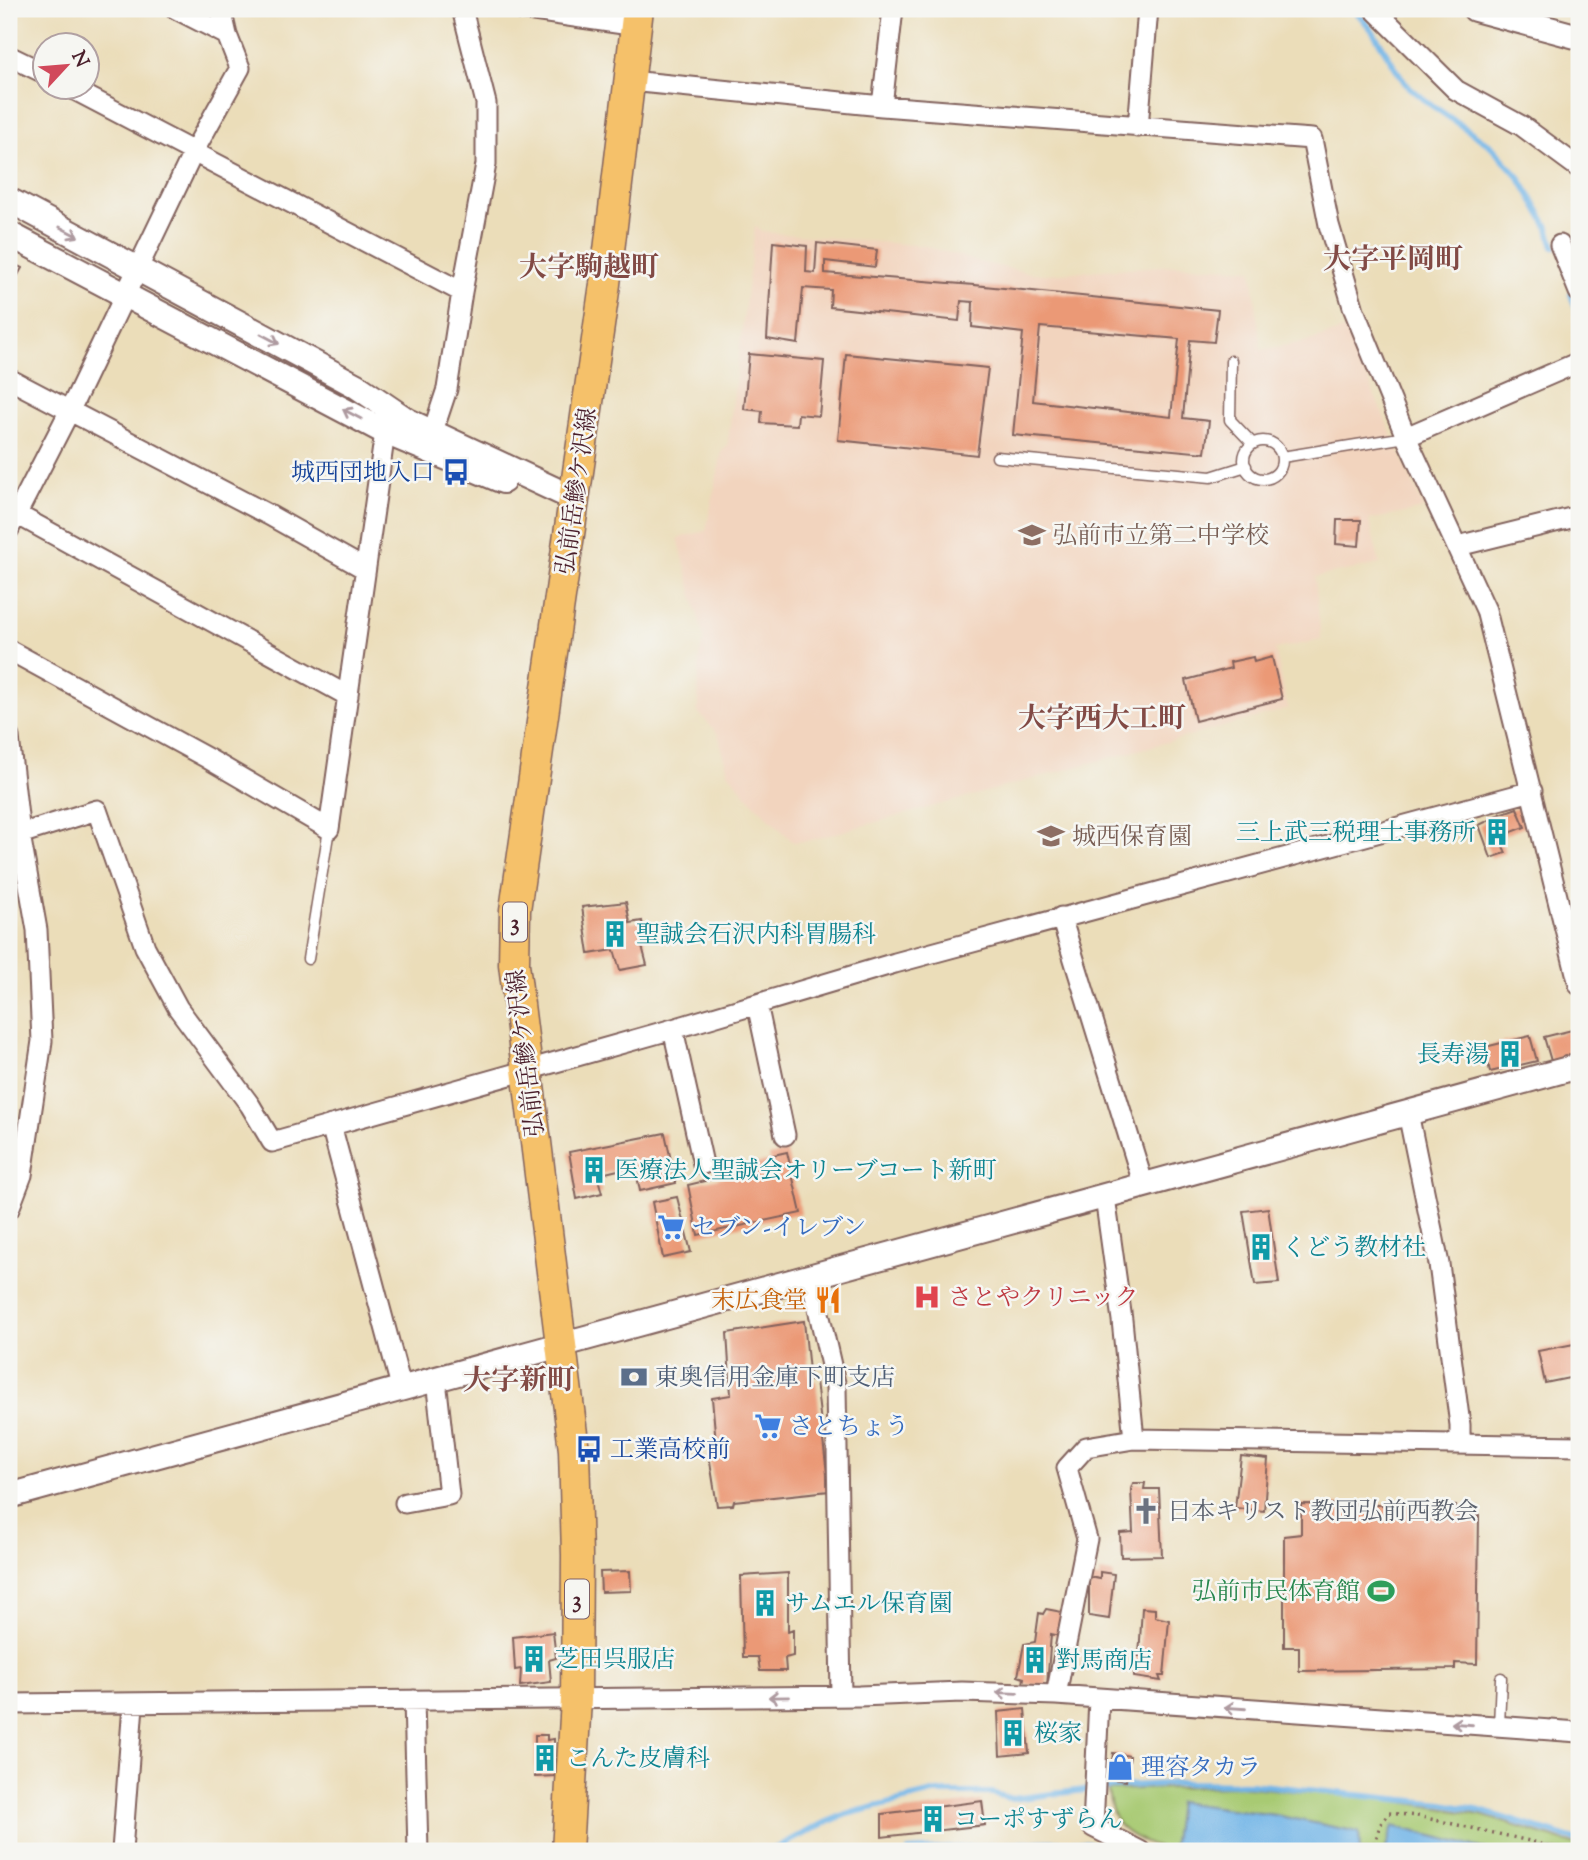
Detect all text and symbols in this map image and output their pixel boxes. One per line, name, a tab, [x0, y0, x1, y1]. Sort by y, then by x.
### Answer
north arrow	[32, 32, 102, 102]
text: N	[64, 47, 94, 72]
one-way arrow	[58, 226, 79, 239]
district label: 大字平岡町	[1323, 241, 1463, 281]
district label: 大字駒越町	[519, 249, 659, 289]
one-way arrow	[259, 333, 280, 346]
street label: 弘前岳鰺ケ沢線	[549, 406, 607, 577]
one-way arrow	[342, 407, 363, 420]
place label: 城西団地入口	[291, 457, 435, 491]
bus stop icon: 城西団地入口	[441, 457, 471, 487]
school or university icon: 弘前市立第二中学校	[1017, 520, 1047, 550]
place label: 弘前市立第二中学校	[1053, 520, 1269, 554]
district label: 大字西大工町	[1018, 700, 1186, 740]
place label: 三上武三税理士事務所	[1236, 817, 1476, 851]
building icon: 三上武三税理士事務所	[1482, 817, 1512, 847]
school or university icon: 城西保育園	[1036, 821, 1066, 851]
place label: 城西保育園	[1072, 821, 1192, 855]
road number: 3	[503, 903, 527, 942]
building icon: 聖誠会石沢内科胃腸科	[600, 919, 630, 949]
place label: 聖誠会石沢内科胃腸科	[636, 919, 876, 953]
street label: 弘前岳鰺ケ沢線	[500, 967, 554, 1138]
place label: 長寿湯	[1417, 1039, 1489, 1073]
building icon: 長寿湯	[1495, 1039, 1525, 1069]
building icon: 医療法人聖誠会オリーブコート新町	[579, 1155, 609, 1185]
place label: 医療法人聖誠会オリーブコート新町	[615, 1155, 997, 1189]
supermarket icon: セブン-イレブン	[656, 1212, 686, 1242]
place label: セブン-イレブン	[692, 1212, 866, 1246]
building icon: くどう教材社	[1246, 1232, 1276, 1262]
place label: くどう教材社	[1282, 1232, 1426, 1266]
hospital icon: さとやクリニック	[912, 1282, 942, 1312]
place label: さとやクリニック	[948, 1282, 1139, 1316]
place label: 末広食堂	[711, 1285, 807, 1319]
restaurant icon: 末広食堂	[813, 1285, 843, 1315]
district label: 大字新町	[463, 1362, 575, 1402]
bank icon: 東奥信用金庫下町支店	[619, 1362, 649, 1392]
place label: 東奥信用金庫下町支店	[655, 1362, 895, 1396]
supermarket icon: さとちょう	[753, 1411, 783, 1441]
place label: さとちょう	[789, 1411, 909, 1445]
bus stop icon: 工業高校前	[574, 1434, 604, 1464]
place label: 工業高校前	[610, 1434, 730, 1468]
church icon: 日本キリスト教団弘前西教会	[1131, 1496, 1161, 1526]
place label: 日本キリスト教団弘前西教会	[1167, 1496, 1479, 1530]
place label: 弘前市民体育館	[1192, 1576, 1360, 1610]
sports icon: 弘前市民体育館	[1366, 1576, 1396, 1606]
road number: 3	[565, 1580, 589, 1618]
building icon: サムエル保育園	[750, 1588, 780, 1618]
place label: サムエル保育園	[786, 1588, 953, 1622]
building icon: 芝田呉服店	[519, 1644, 549, 1674]
place label: 芝田呉服店	[555, 1644, 675, 1678]
building icon: 對馬商店	[1020, 1645, 1050, 1675]
place label: 對馬商店	[1056, 1645, 1152, 1679]
one-way arrow	[995, 1687, 1018, 1700]
one-way arrow	[768, 1690, 791, 1704]
one-way arrow	[1225, 1701, 1247, 1714]
one-way arrow	[1452, 1717, 1474, 1730]
building icon: 桜家	[998, 1718, 1028, 1748]
place label: 桜家	[1034, 1718, 1082, 1752]
building icon: こんた皮膚科	[530, 1743, 560, 1773]
place label: こんた皮膚科	[566, 1743, 710, 1777]
shop icon: 理容タカラ	[1105, 1752, 1135, 1782]
place label: 理容タカラ	[1141, 1752, 1261, 1786]
building icon: コーポすずらん	[918, 1804, 948, 1834]
place label: コーポすずらん	[954, 1804, 1122, 1838]

